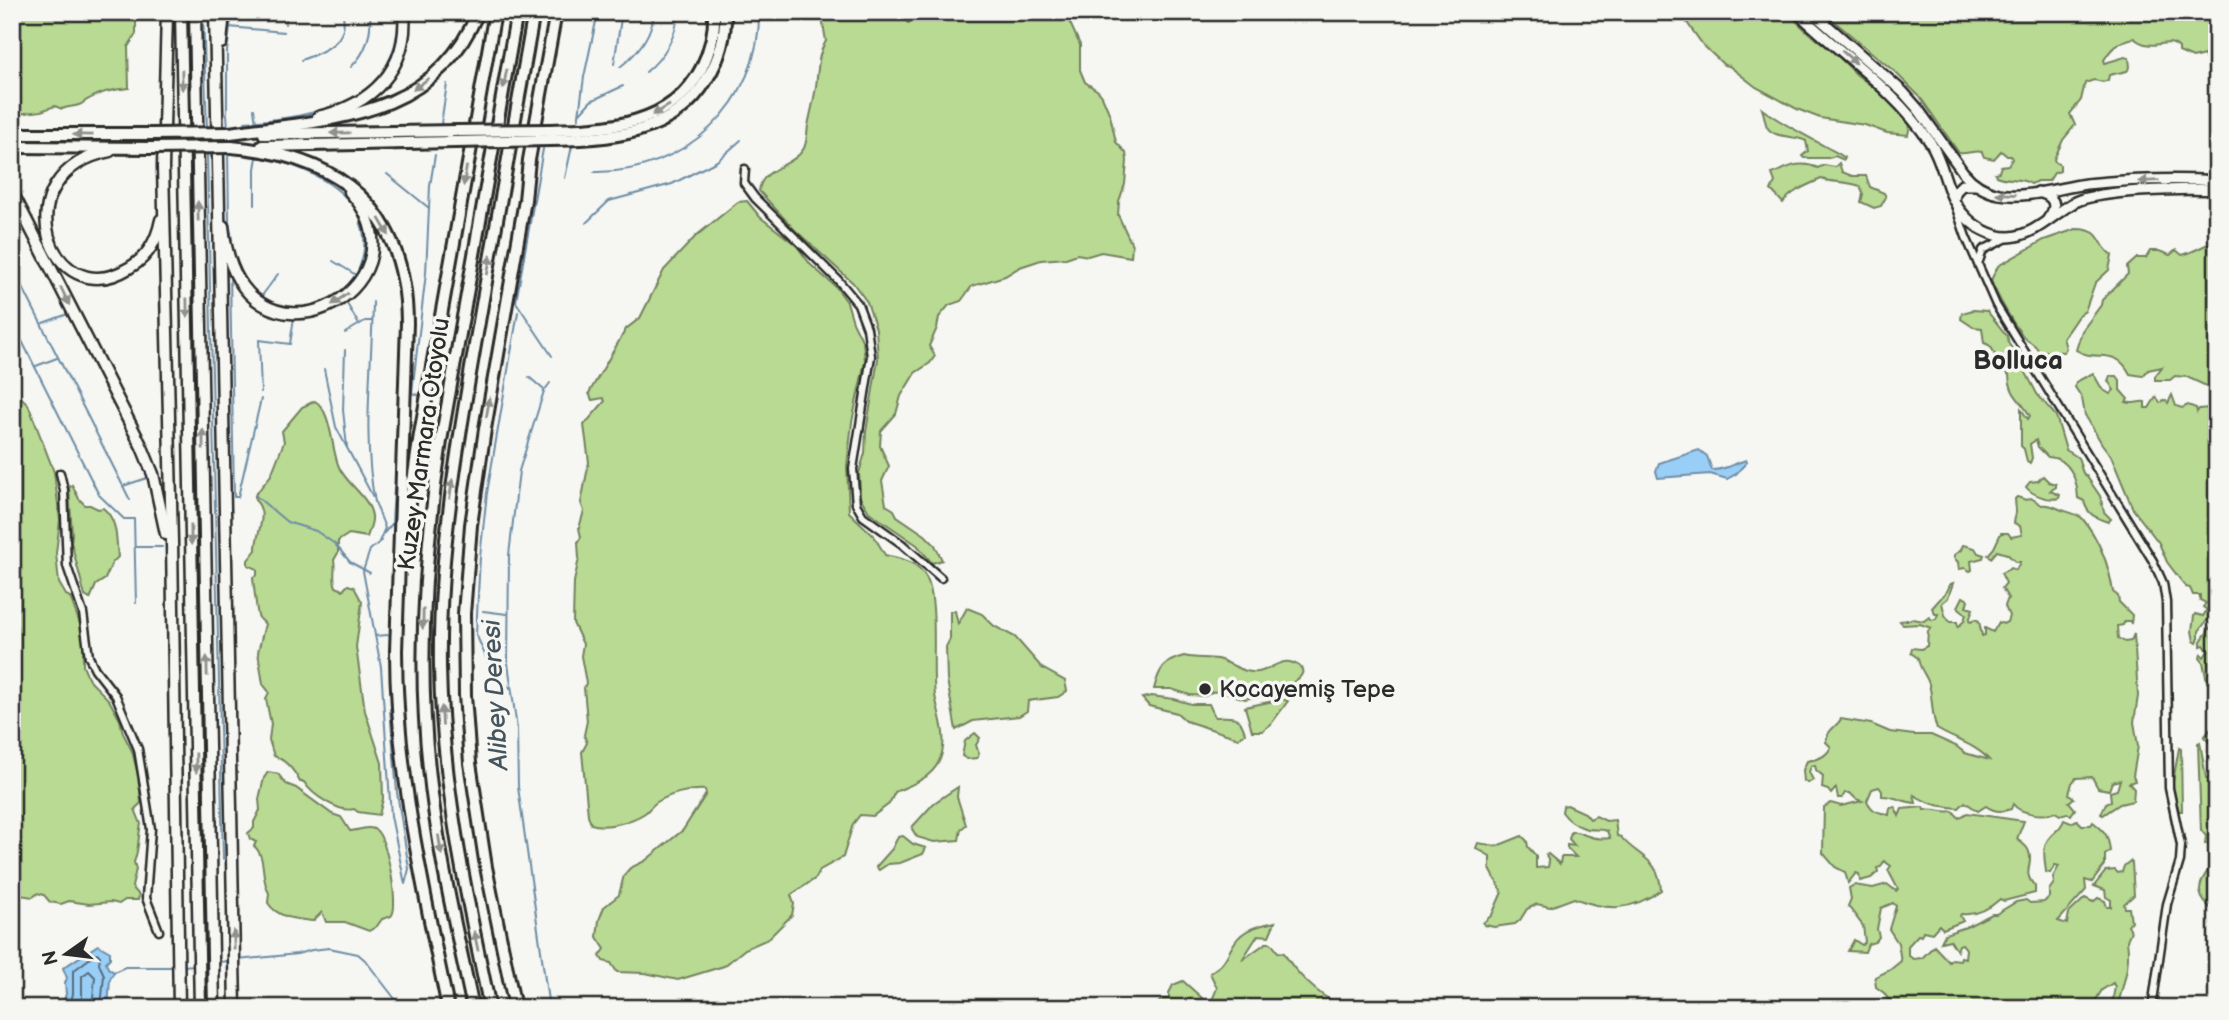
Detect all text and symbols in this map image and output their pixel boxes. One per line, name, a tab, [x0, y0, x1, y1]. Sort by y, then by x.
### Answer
one-way arrow	[1840, 49, 1857, 64]
one-way arrow	[499, 68, 510, 90]
one-way arrow	[176, 70, 188, 92]
one-way arrow	[412, 77, 430, 91]
one-way arrow	[651, 104, 671, 116]
one-way arrow	[329, 128, 351, 139]
one-way arrow	[72, 129, 94, 141]
one-way arrow	[460, 165, 471, 187]
one-way arrow	[2137, 176, 2159, 187]
one-way arrow	[1995, 188, 2017, 199]
one-way arrow	[193, 200, 204, 222]
one-way arrow	[378, 218, 390, 237]
one-way arrow	[484, 254, 495, 276]
one-way arrow	[60, 286, 71, 306]
one-way arrow	[330, 293, 350, 306]
one-way arrow	[181, 297, 192, 319]
street label: Kuzey Marmara Otoyolu	[392, 316, 456, 572]
district label: Bolluca	[1973, 346, 2063, 377]
one-way arrow	[483, 396, 494, 418]
one-way arrow	[197, 428, 209, 450]
one-way arrow	[446, 478, 457, 500]
one-way arrow	[186, 525, 197, 547]
one-way arrow	[418, 608, 429, 630]
water label: Alibey Deresi	[477, 618, 516, 773]
one-way arrow	[202, 655, 213, 677]
place label: Kocayemiş Tepe	[1219, 675, 1395, 704]
marker: Kocayemiş Tepe	[1197, 681, 1213, 697]
one-way arrow	[436, 705, 447, 727]
one-way arrow	[190, 752, 201, 774]
one-way arrow	[435, 834, 446, 856]
north arrow	[32, 918, 102, 988]
one-way arrow	[228, 928, 240, 950]
one-way arrow	[470, 930, 481, 952]
text: N	[38, 948, 64, 967]

